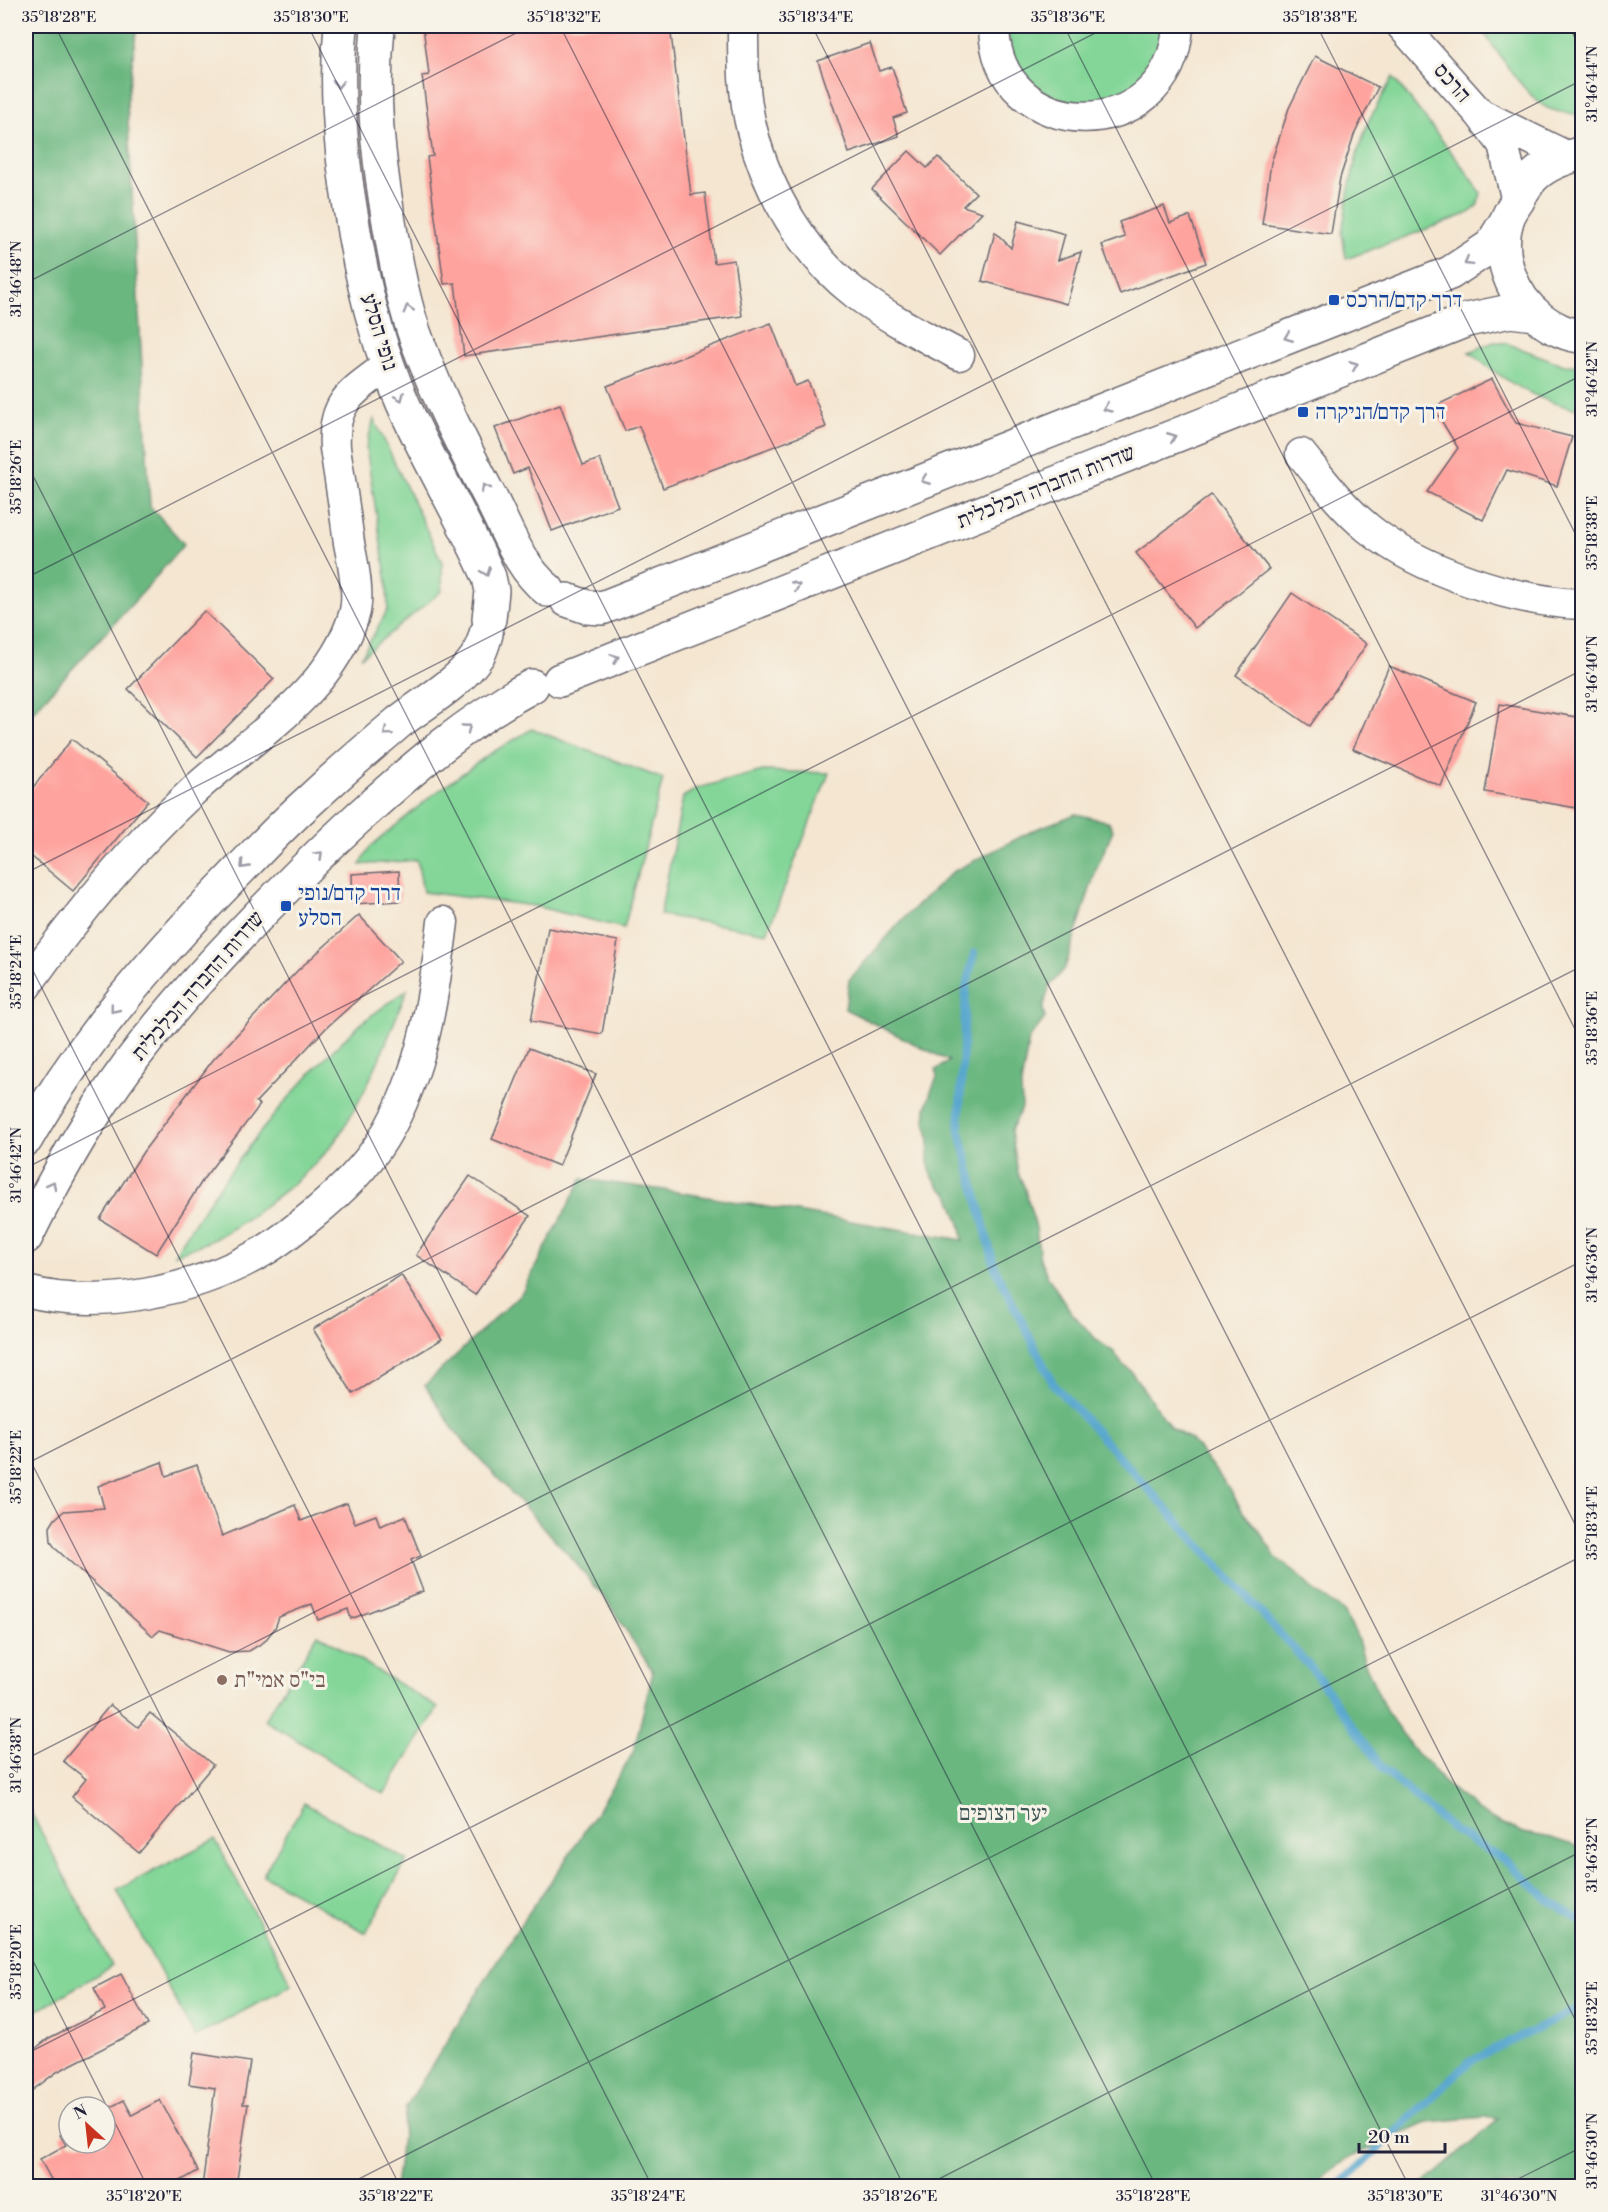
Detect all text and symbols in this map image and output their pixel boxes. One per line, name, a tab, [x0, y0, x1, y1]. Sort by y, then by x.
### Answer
text: 35°18'28"E	[22, 8, 96, 27]
text: 35°18'30"E	[273, 8, 349, 27]
text: 35°18'32"E	[527, 8, 601, 27]
text: 35°18'34"E	[779, 8, 853, 27]
text: 35°18'36"E	[1031, 8, 1105, 27]
text: 35°18'38"E	[1283, 8, 1357, 27]
text: 31°46'44"N	[1583, 46, 1602, 122]
street label: הרכס	[1427, 58, 1477, 108]
one-way arrow	[332, 79, 344, 88]
text: 31°46'48"N	[7, 241, 26, 317]
one-way arrow	[1464, 254, 1474, 266]
place label: דרך קדם/הרכס	[1346, 287, 1462, 314]
street label: נופי הסלע	[355, 290, 403, 374]
marker: דרך קדם/הרכס	[1327, 293, 1341, 307]
one-way arrow	[403, 304, 415, 315]
one-way arrow	[1283, 330, 1294, 342]
text: 31°46'42"N	[1583, 341, 1602, 417]
one-way arrow	[1348, 360, 1359, 372]
one-way arrow	[393, 390, 405, 401]
place label: דרך קדם/הניקרה	[1315, 399, 1446, 426]
one-way arrow	[1102, 401, 1112, 414]
marker: דרך קדם/הניקרה	[1296, 405, 1310, 419]
one-way arrow	[1166, 432, 1177, 444]
street label: שדרות החברה הכלכלית	[953, 439, 1139, 535]
text: 35°18'26"E	[7, 440, 26, 514]
one-way arrow	[921, 473, 932, 485]
one-way arrow	[481, 484, 492, 494]
text: 35°18'38"E	[1583, 496, 1602, 570]
one-way arrow	[479, 565, 491, 576]
one-way arrow	[790, 581, 801, 593]
text: 31°46'40"N	[1583, 635, 1602, 713]
one-way arrow	[609, 653, 620, 665]
one-way arrow	[383, 725, 394, 736]
one-way arrow	[461, 725, 472, 736]
one-way arrow	[312, 851, 323, 862]
one-way arrow	[241, 857, 252, 868]
place label: דרך קדם/נופי הסלע	[298, 880, 401, 932]
marker: דרך קדם/נופי הסלע	[279, 899, 293, 913]
street label: שדרות החברה הכלכלית	[126, 906, 270, 1066]
text: 35°18'24"E	[7, 935, 26, 1009]
text: 35°18'36"E	[1583, 991, 1602, 1065]
one-way arrow	[110, 1002, 121, 1013]
text: 31°46'42"N	[7, 1127, 26, 1203]
one-way arrow	[45, 1181, 57, 1191]
text: 31°46'36"N	[1583, 1227, 1602, 1303]
text: 35°18'22"E	[7, 1430, 26, 1504]
text: 35°18'34"E	[1583, 1486, 1602, 1560]
place label: בי"ס אמי"ת	[234, 1667, 326, 1694]
marker: בי"ס אמי"ת	[215, 1673, 229, 1687]
text: 31°46'38"N	[7, 1717, 26, 1793]
park label: יער הצופים	[959, 1800, 1047, 1827]
text: 31°46'32"N	[1583, 1817, 1602, 1893]
text: 35°18'20"E	[7, 1924, 26, 2000]
text: 35°18'32"E	[1583, 1981, 1602, 2055]
north arrow	[57, 2095, 117, 2155]
text: N	[70, 2101, 91, 2124]
text: 31°46'30"N	[1583, 2113, 1602, 2189]
scale bar	[1359, 2116, 1444, 2154]
text: 20 m	[1368, 2126, 1410, 2149]
text: 35°18'20"E	[106, 2187, 182, 2206]
text: 35°18'22"E	[359, 2187, 433, 2206]
text: 35°18'24"E	[611, 2187, 685, 2206]
text: 35°18'26"E	[863, 2187, 937, 2206]
text: 35°18'28"E	[1116, 2187, 1190, 2206]
text: 35°18'30"E	[1367, 2187, 1443, 2206]
text: 31°46'30"N	[1481, 2187, 1557, 2206]

